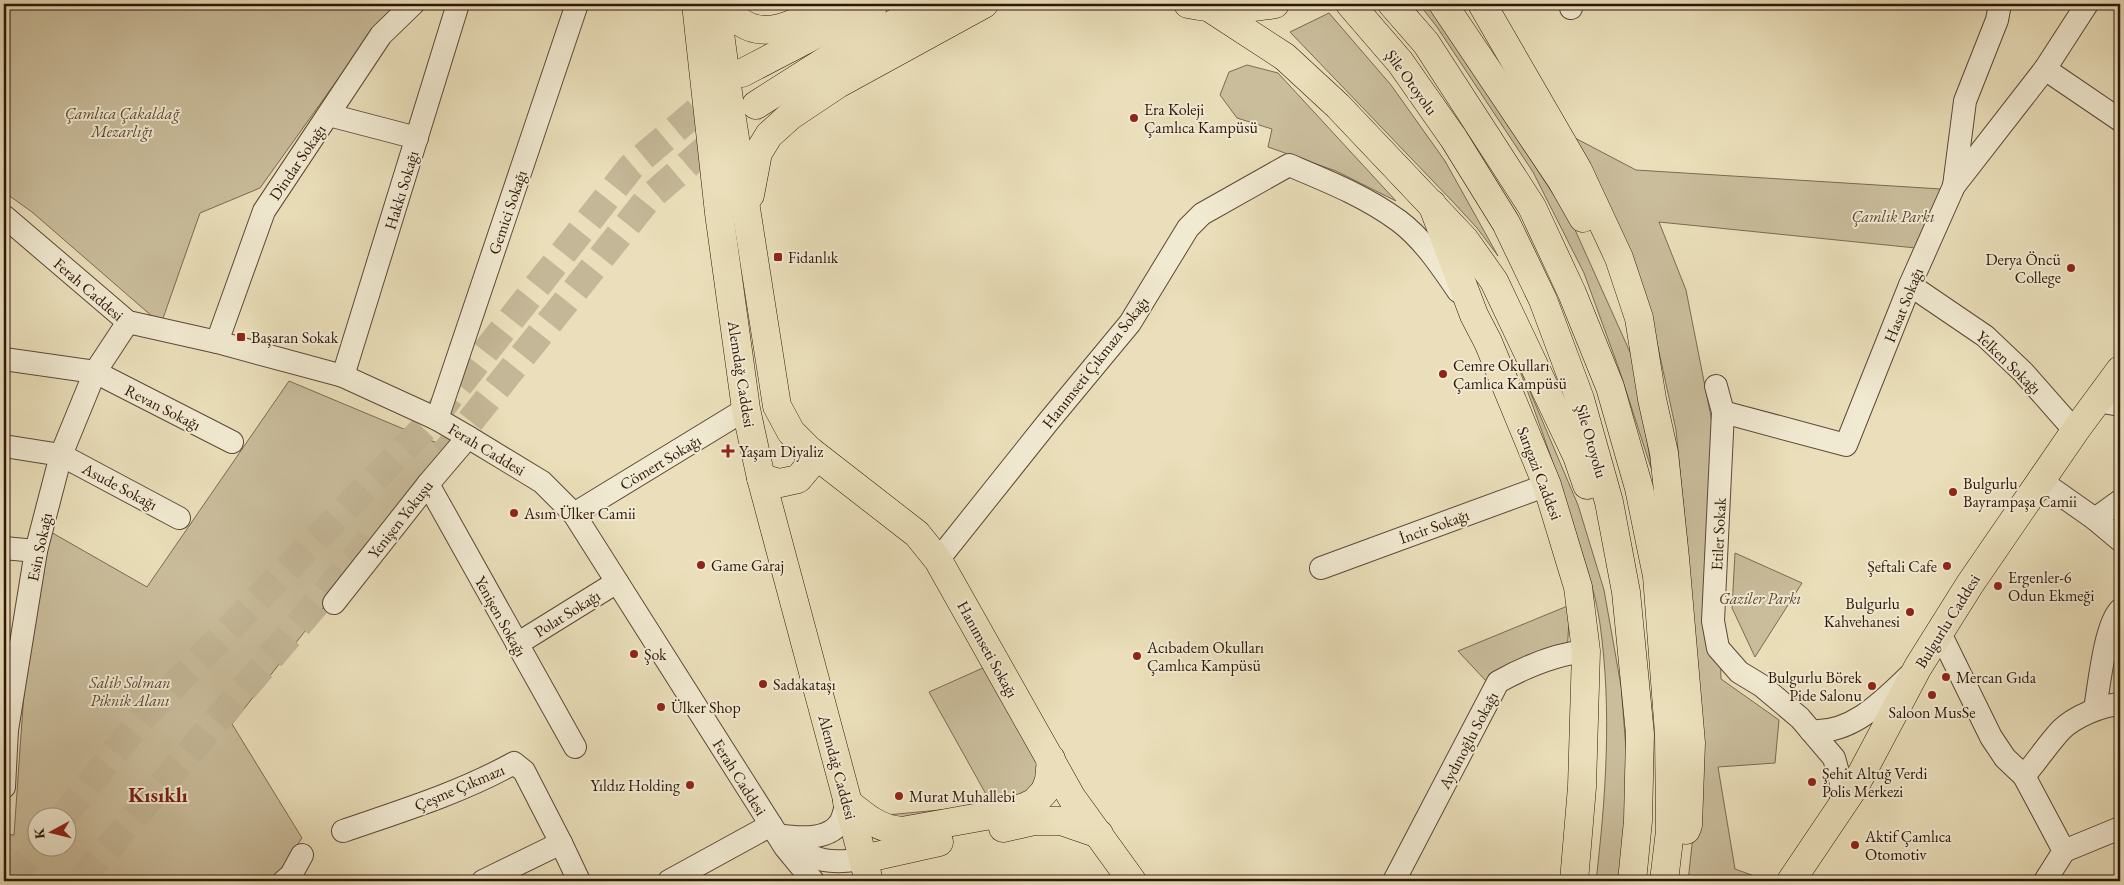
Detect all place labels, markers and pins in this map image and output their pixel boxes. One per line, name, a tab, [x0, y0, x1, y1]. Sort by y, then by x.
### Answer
place label: Era Koleji Çamlıca Kampüsü	[1144, 99, 1258, 138]
marker: Era Koleji Çamlıca Kampüsü	[1128, 112, 1140, 124]
place label: Fidanlık	[788, 247, 839, 268]
place label: Derya Öncü College	[1985, 249, 2062, 288]
marker: Fidanlık	[772, 251, 784, 263]
marker: Derya Öncü College	[2065, 262, 2077, 274]
place label: Başaran Sokak	[251, 327, 339, 348]
marker: Başaran Sokak	[235, 331, 247, 343]
place label: Cemre Okulları Çamlıca Kampüsü	[1453, 355, 1567, 394]
marker: Cemre Okulları Çamlıca Kampüsü	[1437, 368, 1449, 380]
place label: Yaşam Diyaliz	[739, 441, 823, 462]
marker: Yaşam Diyaliz	[721, 444, 735, 458]
place label: Bulgurlu Bayrampaşa Camii	[1963, 473, 2077, 512]
marker: Bulgurlu Bayrampaşa Camii	[1947, 486, 1959, 498]
place label: Asım Ülker Camii	[523, 503, 636, 524]
marker: Asım Ülker Camii	[508, 507, 520, 519]
place label: Game Garaj	[711, 555, 784, 576]
place label: Şeftali Cafe	[1867, 556, 1937, 577]
marker: Game Garaj	[695, 559, 707, 571]
marker: Şeftali Cafe	[1941, 560, 1953, 572]
place label: Ergenler-6 Odun Ekmeği	[2008, 567, 2095, 606]
marker: Ergenler-6 Odun Ekmeği	[1992, 580, 2004, 592]
place label: Bulgurlu Kahvehanesi	[1824, 593, 1901, 632]
marker: Bulgurlu Kahvehanesi	[1904, 606, 1916, 618]
place label: Acıbadem Okulları Çamlıca Kampüsü	[1146, 637, 1264, 676]
place label: Şok	[644, 644, 667, 665]
marker: Şok	[628, 648, 640, 660]
marker: Acıbadem Okulları Çamlıca Kampüsü	[1131, 650, 1143, 662]
place label: Bulgurlu Börek Pide Salonu	[1768, 667, 1863, 706]
place label: Mercan Gıda	[1956, 667, 2037, 688]
marker: Mercan Gıda	[1940, 671, 1952, 683]
place label: Sadakataşı	[773, 674, 836, 695]
marker: Sadakataşı	[757, 678, 769, 690]
marker: Bulgurlu Börek Pide Salonu	[1866, 680, 1878, 692]
marker: Saloon MusSe	[1926, 689, 1938, 701]
place label: Ülker Shop	[671, 697, 741, 718]
marker: Ülker Shop	[655, 701, 667, 713]
place label: Saloon MusSe	[1889, 702, 1975, 723]
place label: Şehit Altuğ Verdi Polis Merkezi	[1822, 763, 1927, 802]
place label: Yıldız Holding	[590, 775, 681, 796]
marker: Şehit Altuğ Verdi Polis Merkezi	[1806, 776, 1818, 788]
marker: Yıldız Holding	[684, 779, 696, 791]
place label: Murat Muhallebi	[909, 786, 1015, 807]
marker: Murat Muhallebi	[893, 790, 905, 802]
place label: Aktif Çamlıca Otomotiv	[1864, 826, 1952, 865]
marker: Aktif Çamlıca Otomotiv	[1849, 839, 1861, 851]

